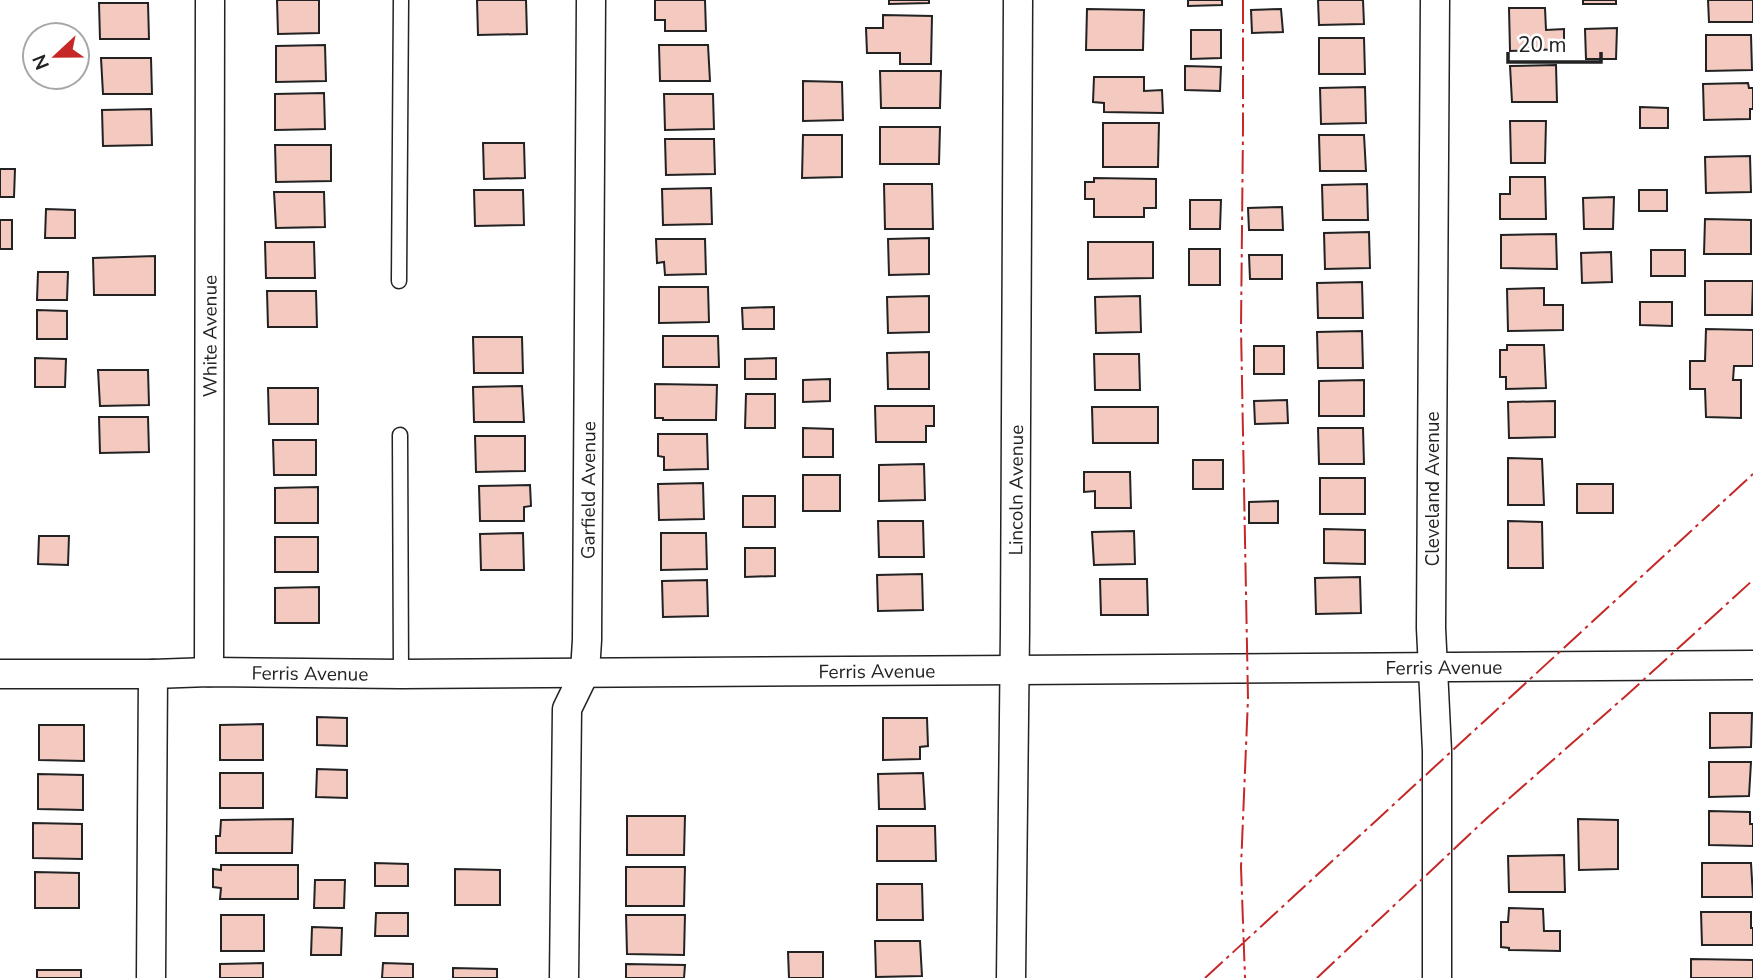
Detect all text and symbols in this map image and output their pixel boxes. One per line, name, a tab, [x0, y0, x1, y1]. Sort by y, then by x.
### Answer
north arrow	[21, 21, 91, 91]
scale bar	[1508, 21, 1601, 65]
text: 20 m	[1518, 31, 1567, 59]
text: N	[26, 51, 56, 73]
street label: White Avenue	[197, 275, 224, 397]
street label: Cleveland Avenue	[1420, 411, 1446, 567]
street label: Garfield Avenue	[576, 421, 602, 559]
street label: Lincoln Avenue	[1003, 425, 1030, 555]
street label: Ferris Avenue	[1385, 655, 1502, 681]
street label: Ferris Avenue	[818, 658, 936, 685]
street label: Ferris Avenue	[251, 660, 369, 688]

